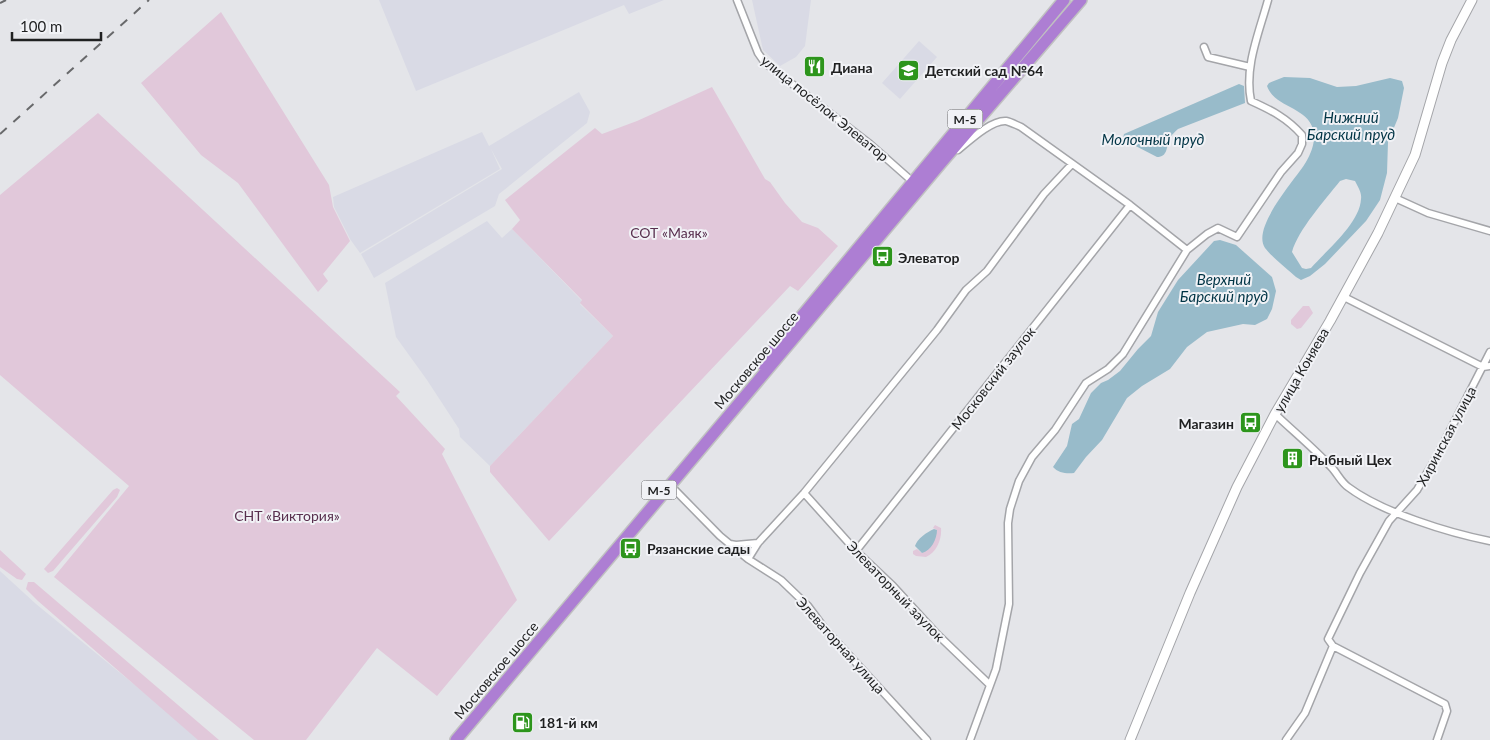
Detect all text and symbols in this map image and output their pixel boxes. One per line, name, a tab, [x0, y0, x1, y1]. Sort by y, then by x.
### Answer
scale bar	[12, 10, 101, 42]
text: 100 m	[20, 17, 62, 35]
street label: улица посёлок Элеватор	[758, 51, 892, 165]
restaurant icon: Диана	[803, 55, 827, 79]
school or university icon: Детский сад №64	[897, 58, 921, 82]
place label: Диана	[831, 59, 873, 76]
place label: Детский сад №64	[925, 62, 1043, 79]
water label: Нижний Барский пруд	[1307, 108, 1395, 143]
road number: М-5	[948, 110, 982, 128]
water label: Молочный пруд	[1102, 130, 1205, 148]
park label: СОТ «Маяк»	[630, 224, 708, 241]
bus stop icon: Элеватор	[870, 245, 894, 269]
place label: Элеватор	[898, 249, 960, 266]
water label: Верхний Барский пруд	[1180, 270, 1268, 305]
street label: Московское шоссе	[710, 308, 802, 412]
street label: Московский заулок	[948, 323, 1039, 433]
street label: улица Коняева	[1270, 325, 1332, 415]
street label: Хиринская улица	[1413, 383, 1479, 489]
bus stop icon: Магазин	[1238, 411, 1262, 435]
place label: Магазин	[1178, 415, 1234, 432]
building icon: Рыбный Цех	[1281, 447, 1305, 471]
place label: Рыбный Цех	[1309, 451, 1392, 468]
road number: М-5	[642, 480, 676, 500]
park label: СНТ «Виктория»	[234, 507, 340, 524]
bus stop icon: Рязанские сады	[619, 536, 643, 560]
street label: Элеваторный заулок	[844, 537, 949, 645]
place label: Рязанские сады	[647, 540, 750, 557]
street label: Элеваторная улица	[793, 593, 889, 697]
street label: Московское шоссе	[450, 618, 542, 722]
fuel station icon: 181-й км	[511, 710, 535, 734]
place label: 181-й км	[539, 714, 598, 731]

